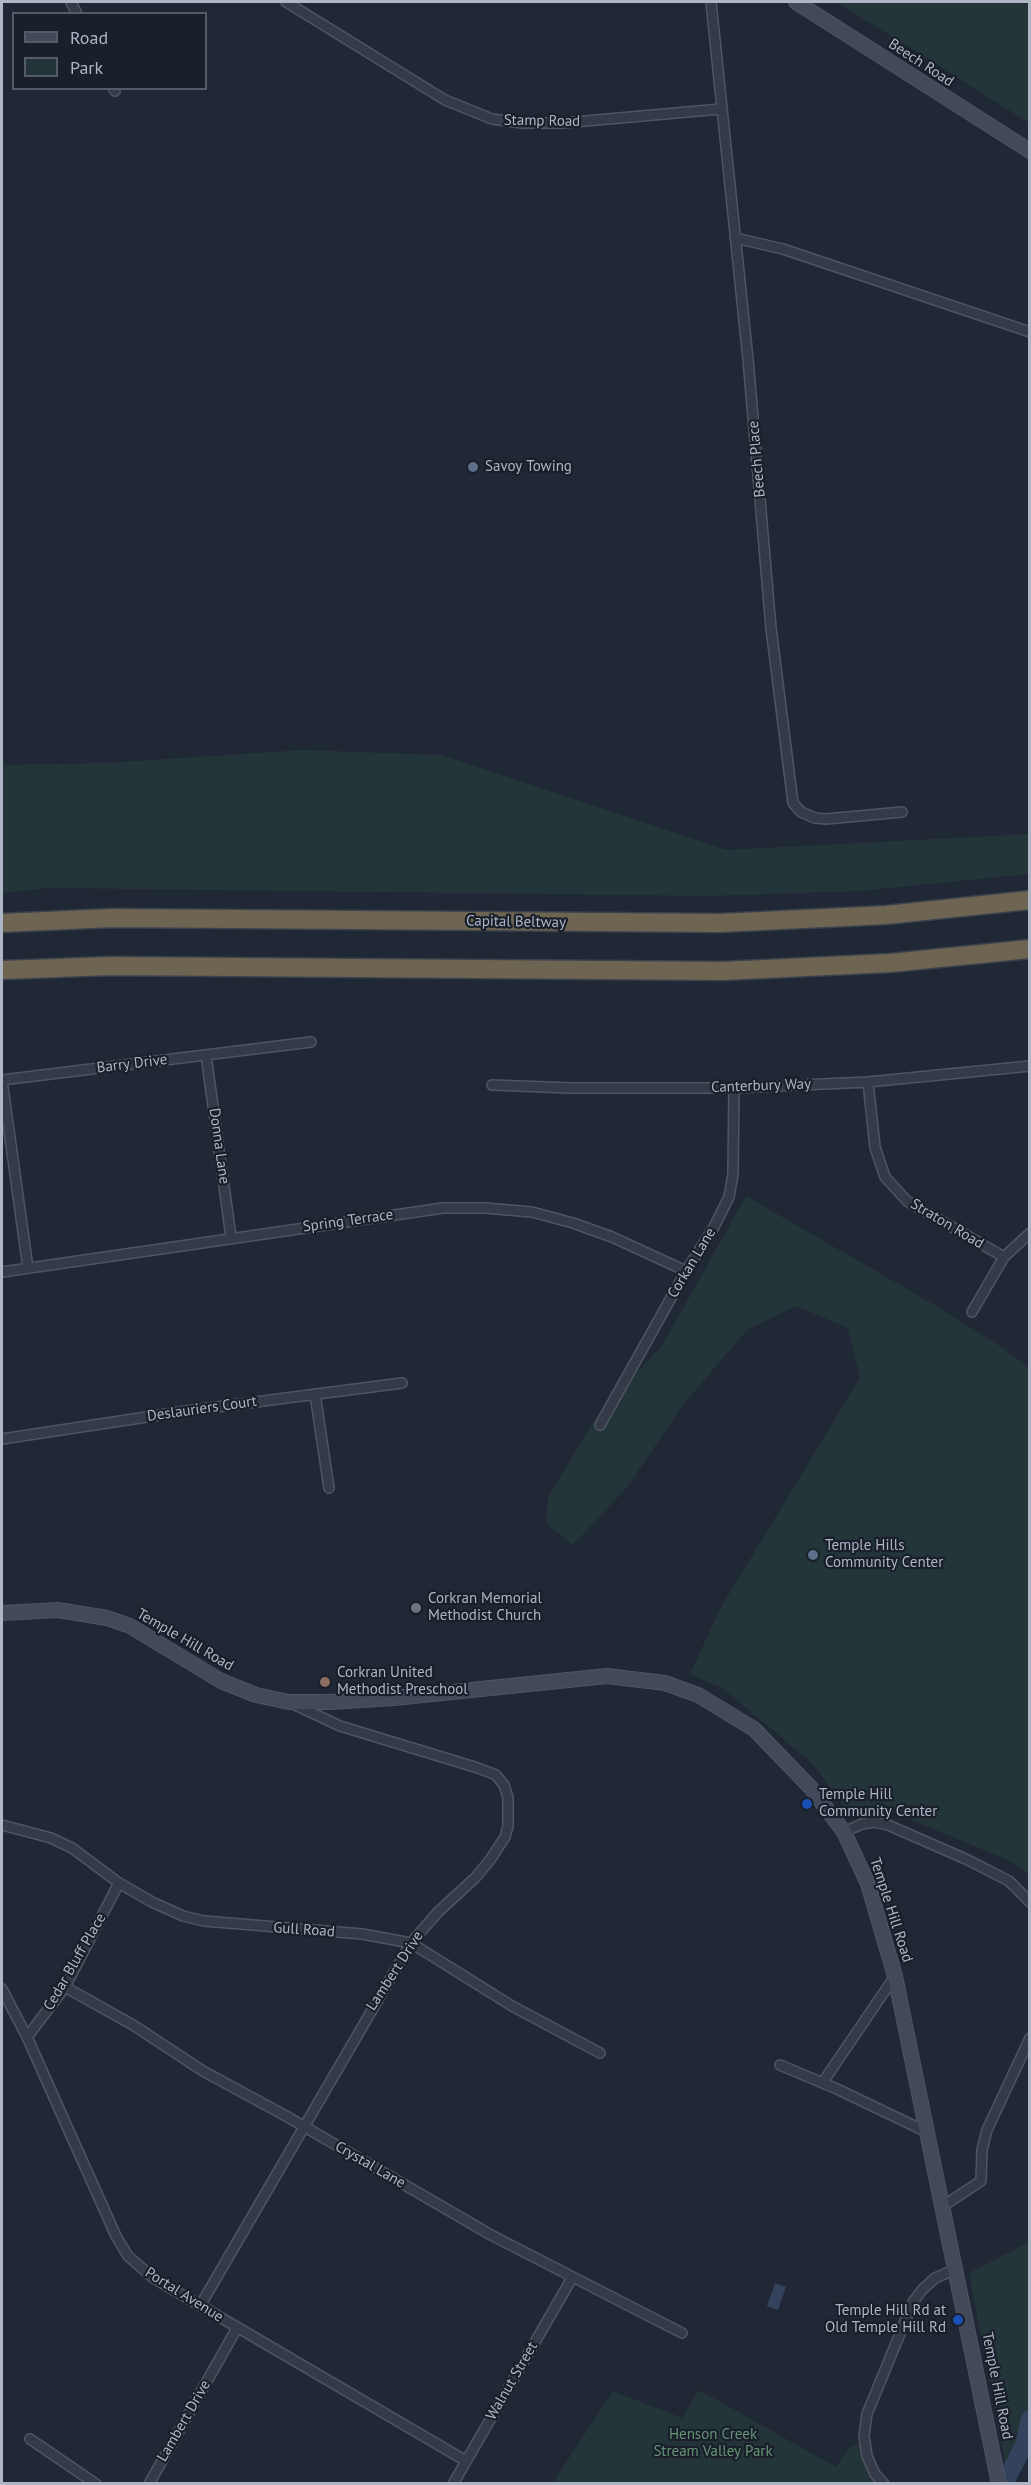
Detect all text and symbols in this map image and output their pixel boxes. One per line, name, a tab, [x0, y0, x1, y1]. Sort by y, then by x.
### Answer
legend	[12, 12, 207, 90]
text: Road	[70, 26, 108, 49]
street label: Beech Road	[885, 35, 957, 91]
text: Park	[70, 56, 103, 79]
street label: Stamp Road	[504, 111, 580, 131]
street label: Beech Place	[745, 420, 769, 498]
place label: Savoy Towing	[485, 458, 572, 476]
marker: Savoy Towing	[466, 460, 480, 474]
street label: Capital Beltway	[466, 912, 566, 932]
street label: Barry Drive	[96, 1051, 168, 1077]
street label: Canterbury Way	[711, 1075, 811, 1097]
street label: Donna Lane	[205, 1107, 233, 1185]
street label: Straton Road	[907, 1195, 987, 1253]
street label: Spring Terrace	[302, 1206, 394, 1236]
street label: Corkan Lane	[664, 1225, 720, 1301]
street label: Deslauriers Court	[146, 1392, 258, 1426]
place label: Temple Hills Community Center	[825, 1537, 943, 1572]
marker: Temple Hills Community Center	[806, 1548, 820, 1562]
place label: Corkran Memorial Methodist Church	[428, 1590, 542, 1625]
marker: Corkran Memorial Methodist Church	[409, 1601, 423, 1615]
street label: Temple Hill Road	[133, 1605, 237, 1675]
place label: Corkran United Methodist Preschool	[337, 1664, 468, 1699]
marker: Corkran United Methodist Preschool	[318, 1675, 332, 1689]
place label: Temple Hill Community Center	[819, 1786, 937, 1821]
marker: Temple Hill Community Center	[800, 1797, 814, 1811]
street label: Temple Hill Road	[866, 1855, 916, 1965]
street label: Cedar Bluff Place	[40, 1910, 110, 2014]
street label: Gull Road	[273, 1919, 335, 1941]
street label: Lambert Drive	[363, 1928, 427, 2014]
street label: Crystal Lane	[332, 2138, 408, 2192]
street label: Portal Avenue	[141, 2264, 227, 2326]
place label: Temple Hill Rd at Old Temple Hill Rd	[825, 2302, 946, 2337]
marker: Temple Hill Rd at Old Temple Hill Rd	[951, 2313, 965, 2327]
street label: Temple Hill Road	[978, 2331, 1016, 2441]
street label: Walnut Street	[482, 2339, 542, 2423]
street label: Lambert Drive	[153, 2377, 215, 2465]
park label: Henson Creek Stream Valley Park	[653, 2426, 773, 2461]

